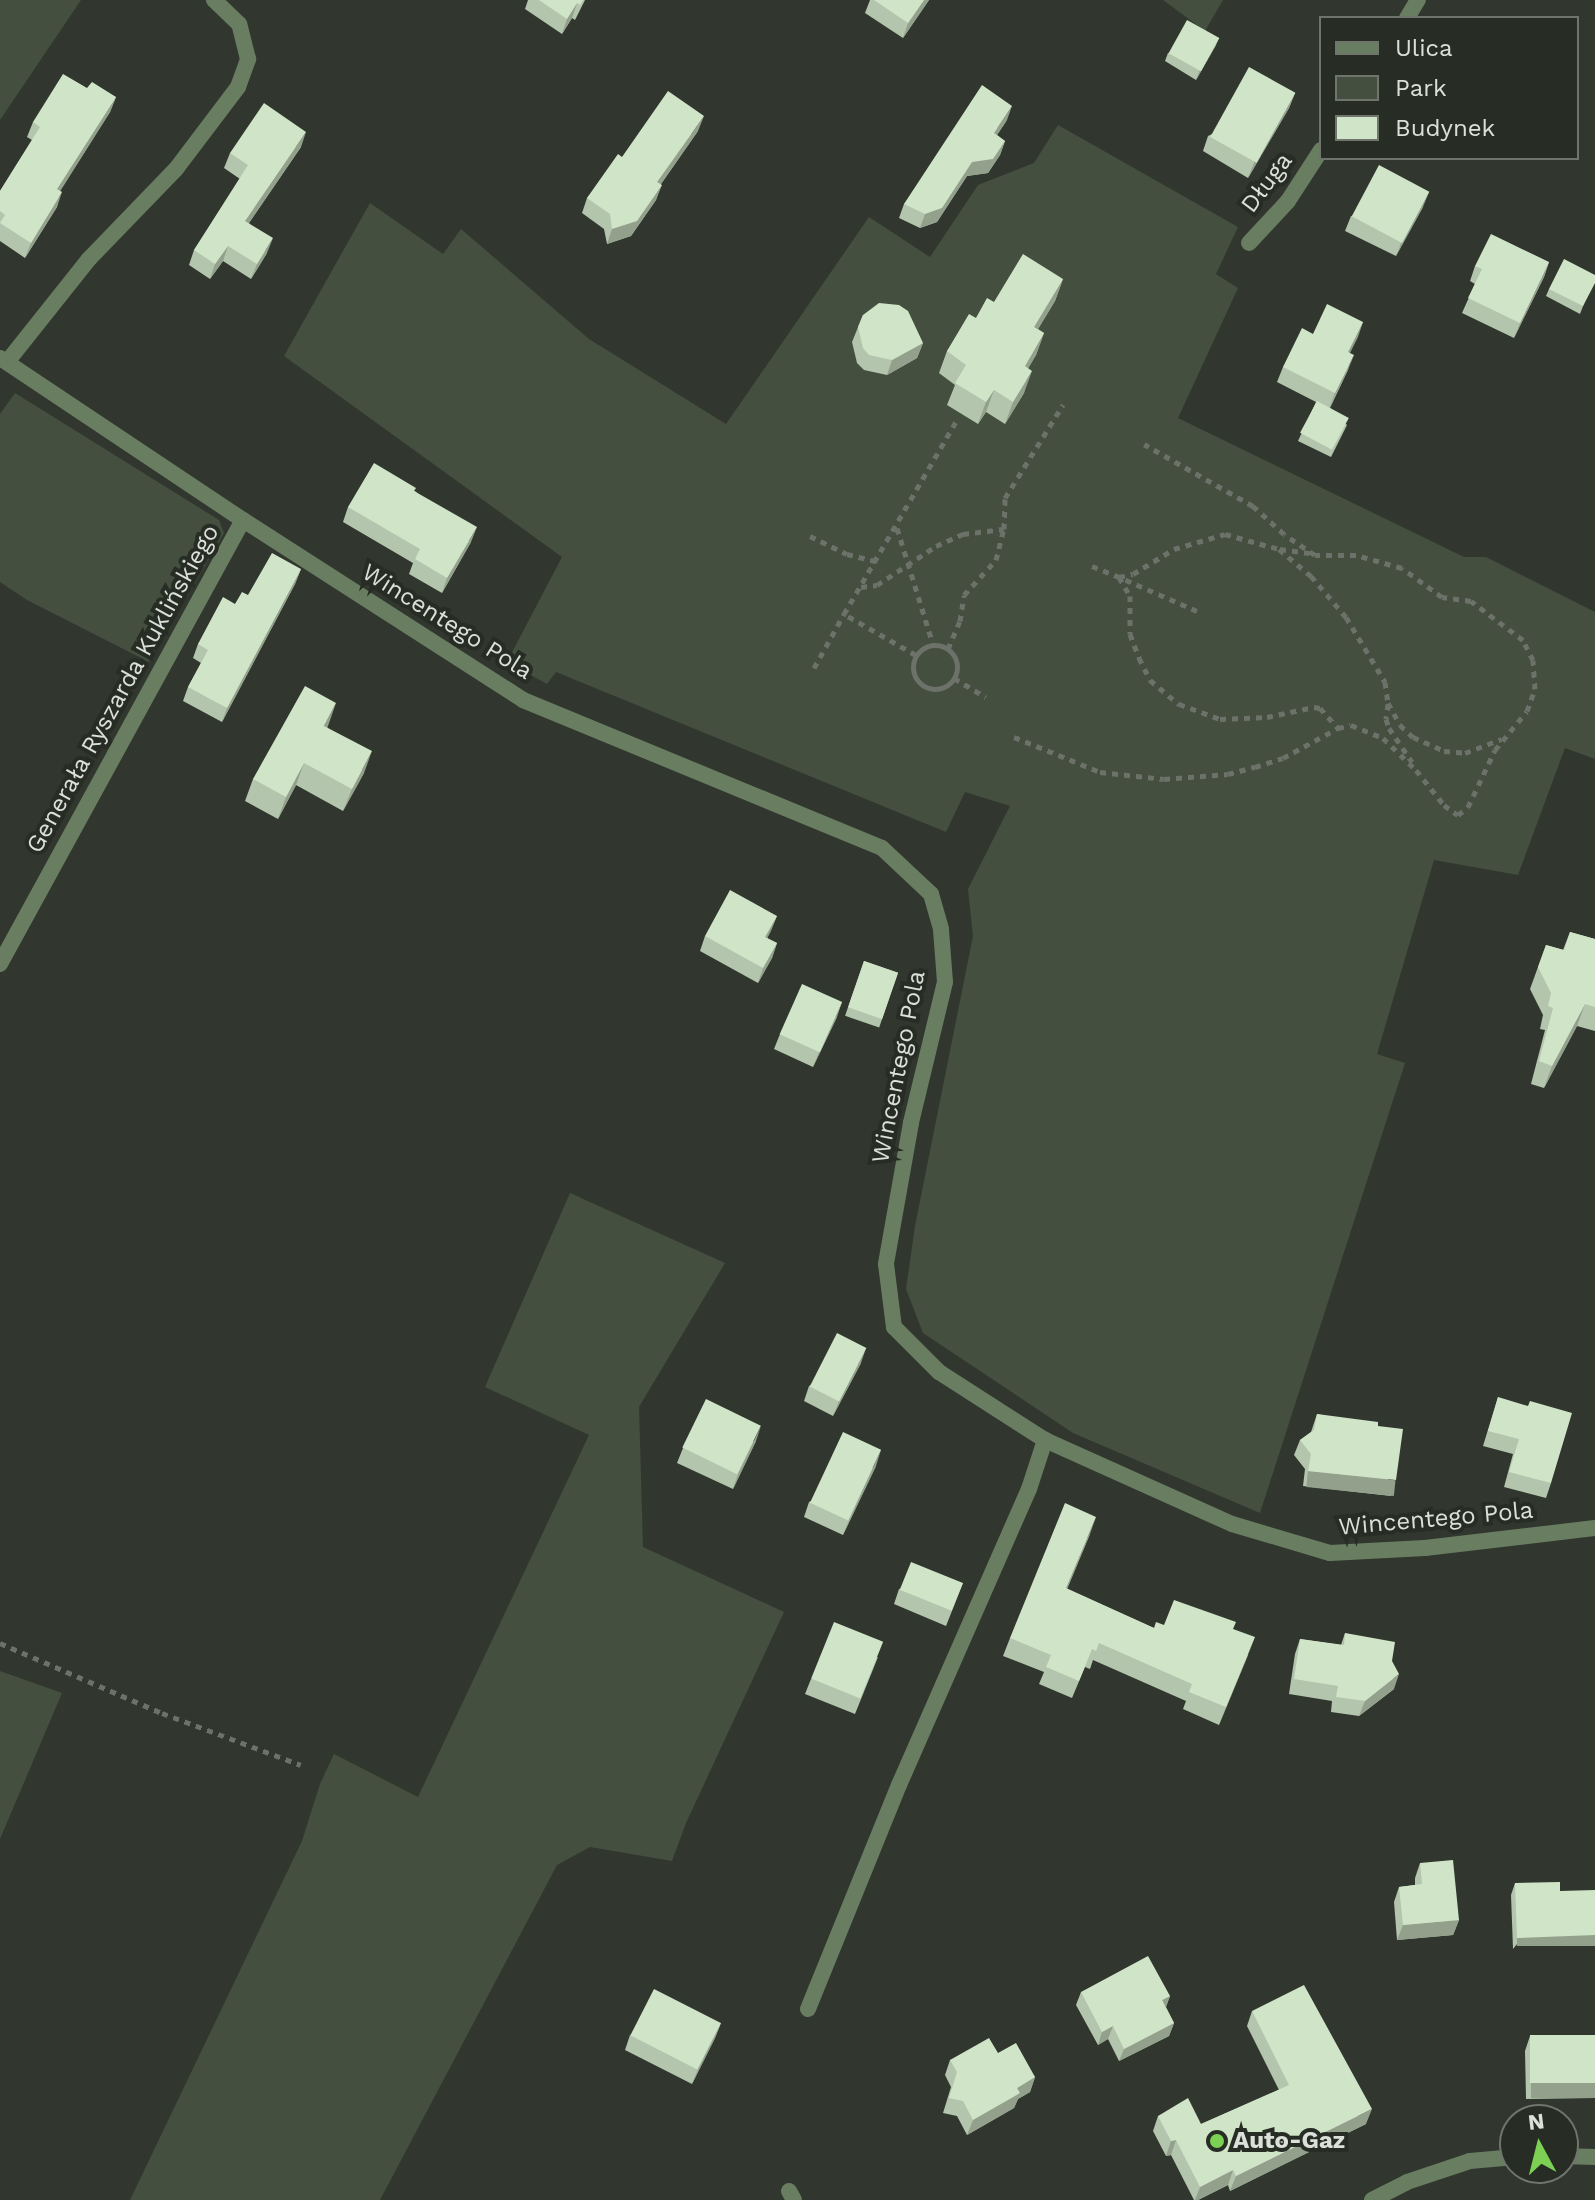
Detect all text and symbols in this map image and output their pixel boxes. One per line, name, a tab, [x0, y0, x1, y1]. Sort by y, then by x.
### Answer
legend	[1319, 16, 1579, 160]
text: Ulica	[1395, 34, 1453, 62]
text: Park	[1395, 74, 1447, 102]
text: Budynek	[1395, 114, 1495, 142]
street label: Długa	[1235, 147, 1299, 219]
street label: Generała Ryszarda Kuklińskiego	[20, 519, 226, 859]
street label: Wincentego Pola	[357, 558, 537, 686]
street label: Wincentego Pola	[866, 968, 932, 1166]
street label: Wincentego Pola	[1337, 1496, 1535, 1542]
north arrow	[1499, 2104, 1579, 2184]
text: N	[1527, 2108, 1546, 2135]
place label: Auto-Gaz	[1233, 2127, 1345, 2155]
marker: Auto-Gaz	[1208, 2132, 1226, 2150]

